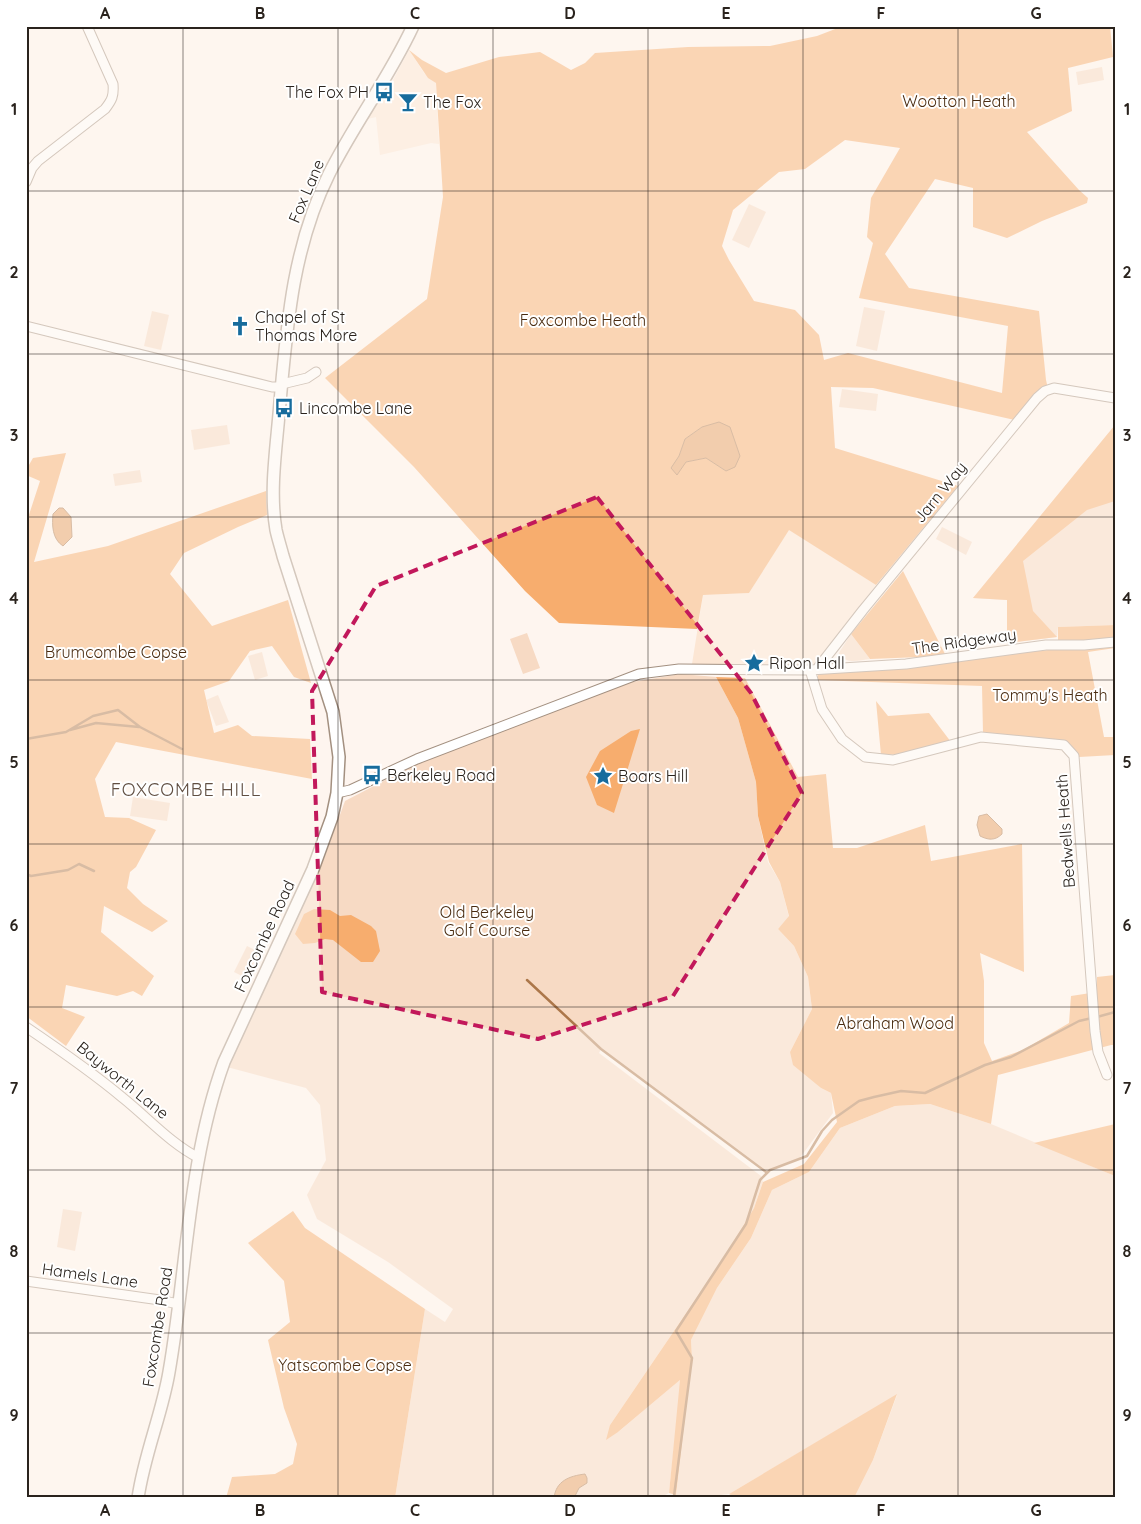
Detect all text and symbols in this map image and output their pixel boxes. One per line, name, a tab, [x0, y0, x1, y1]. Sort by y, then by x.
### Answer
text: A	[100, 3, 111, 23]
text: B	[255, 3, 265, 23]
text: C	[410, 3, 420, 23]
text: D	[564, 3, 576, 23]
text: E	[721, 3, 731, 23]
text: F	[877, 3, 886, 23]
text: G	[1030, 3, 1042, 23]
bus stop icon: The Fox PH	[373, 81, 395, 103]
place label: The Fox PH	[285, 82, 369, 102]
bar icon: The Fox	[397, 91, 419, 113]
park label: Wootton Heath	[902, 91, 1016, 111]
place label: The Fox	[423, 92, 481, 112]
text: 1	[11, 99, 17, 119]
text: 1	[1124, 99, 1130, 119]
street label: Fox Lane	[284, 156, 328, 226]
text: 2	[9, 262, 19, 282]
text: 2	[1122, 262, 1132, 282]
place label: Chapel of St Thomas More	[255, 307, 357, 345]
park label: Foxcombe Heath	[520, 310, 646, 330]
church icon: Chapel of St Thomas More	[229, 315, 251, 337]
bus stop icon: Lincombe Lane	[273, 397, 295, 419]
place label: Lincombe Lane	[299, 398, 412, 418]
text: 3	[10, 425, 18, 445]
text: 3	[1123, 425, 1131, 445]
street label: Jarn Way	[909, 457, 971, 527]
text: 4	[9, 588, 19, 608]
text: 4	[1122, 588, 1132, 608]
street label: The Ridgeway	[910, 624, 1018, 658]
park label: Brumcombe Copse	[45, 642, 187, 662]
place icon: Ripon Hall	[743, 652, 765, 674]
place label: Ripon Hall	[769, 653, 845, 673]
park label: Tommy's Heath	[992, 685, 1108, 705]
text: 5	[9, 752, 19, 772]
text: 5	[1122, 752, 1132, 772]
bus stop icon: Berkeley Road	[361, 764, 383, 786]
place label: Berkeley Road	[387, 765, 495, 785]
place icon: Boars Hill	[592, 765, 614, 787]
place label: Boars Hill	[618, 766, 688, 786]
street label: Bedwells Heath	[1051, 773, 1079, 889]
district label: FOXCOMBE HILL	[111, 778, 261, 801]
street label: Foxcombe Road	[229, 877, 299, 995]
park label: Old Berkeley Golf Course	[440, 902, 534, 940]
text: 6	[10, 915, 19, 935]
text: 6	[1123, 915, 1132, 935]
park label: Abraham Wood	[836, 1013, 954, 1033]
street label: Bayworth Lane	[73, 1037, 173, 1123]
text: 7	[10, 1078, 19, 1098]
text: 7	[1123, 1078, 1132, 1098]
text: 8	[10, 1241, 19, 1261]
text: 8	[1123, 1241, 1132, 1261]
street label: Hamels Lane	[41, 1258, 139, 1292]
street label: Foxcombe Road	[138, 1266, 176, 1388]
park label: Yatscombe Copse	[278, 1355, 412, 1375]
text: 9	[9, 1405, 19, 1425]
text: 9	[1122, 1405, 1132, 1425]
text: A	[100, 1500, 111, 1520]
text: B	[255, 1500, 265, 1520]
text: C	[410, 1500, 420, 1520]
text: D	[564, 1500, 576, 1520]
text: E	[721, 1500, 731, 1520]
text: F	[877, 1500, 886, 1520]
text: G	[1030, 1500, 1042, 1520]

